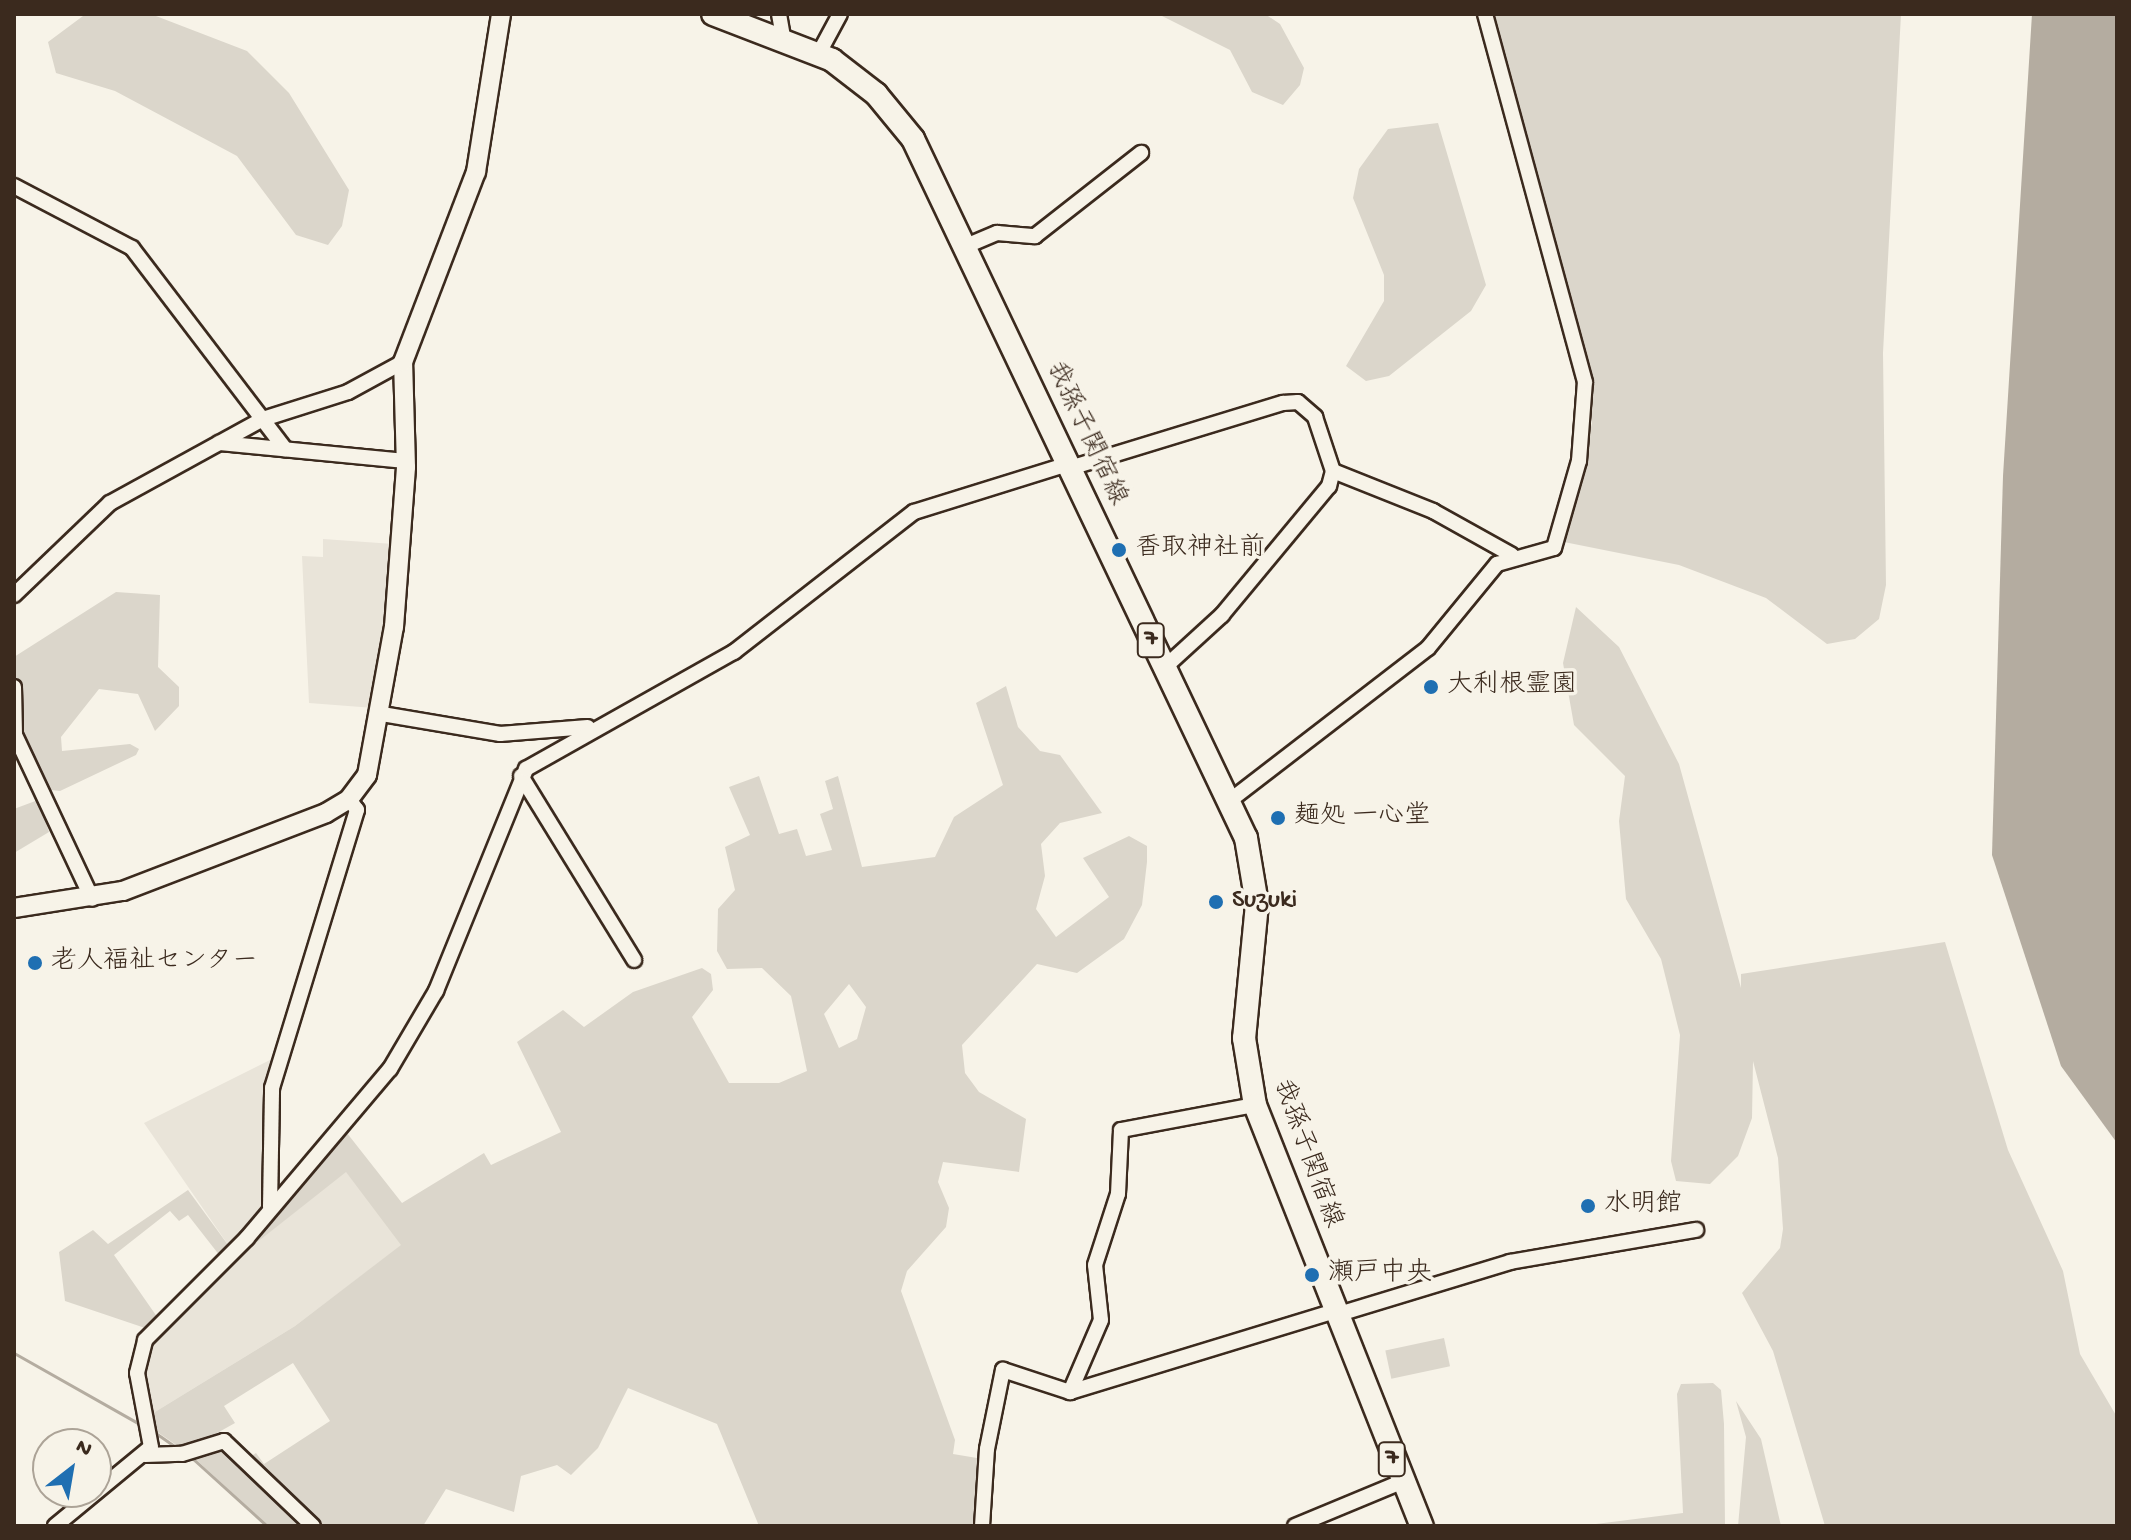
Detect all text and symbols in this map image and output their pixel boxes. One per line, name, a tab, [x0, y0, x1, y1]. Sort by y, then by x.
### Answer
street label: 我孫子関宿線	[1038, 357, 1132, 511]
place label: 香取神社前	[1135, 534, 1265, 566]
marker: 香取神社前	[1110, 541, 1128, 559]
road number: 7	[1135, 620, 1167, 660]
place label: 大利根霊園	[1447, 671, 1577, 703]
marker: 大利根霊園	[1422, 678, 1440, 696]
place label: 麺処 一心堂	[1294, 802, 1430, 834]
marker: 麺処 一心堂	[1269, 809, 1287, 827]
place label: Suzuki	[1232, 886, 1297, 918]
marker: Suzuki	[1207, 893, 1225, 911]
place label: 老人福祉センター	[51, 947, 259, 979]
marker: 老人福祉センター	[26, 954, 44, 972]
street label: 我孫子関宿線	[1265, 1075, 1347, 1233]
place label: 水明館	[1604, 1190, 1682, 1222]
marker: 水明館	[1579, 1197, 1597, 1215]
place label: 瀬戸中央	[1328, 1259, 1432, 1291]
marker: 瀬戸中央	[1303, 1266, 1321, 1284]
north arrow	[32, 1428, 112, 1508]
text: N	[70, 1434, 96, 1464]
road number: 7	[1376, 1439, 1408, 1479]

